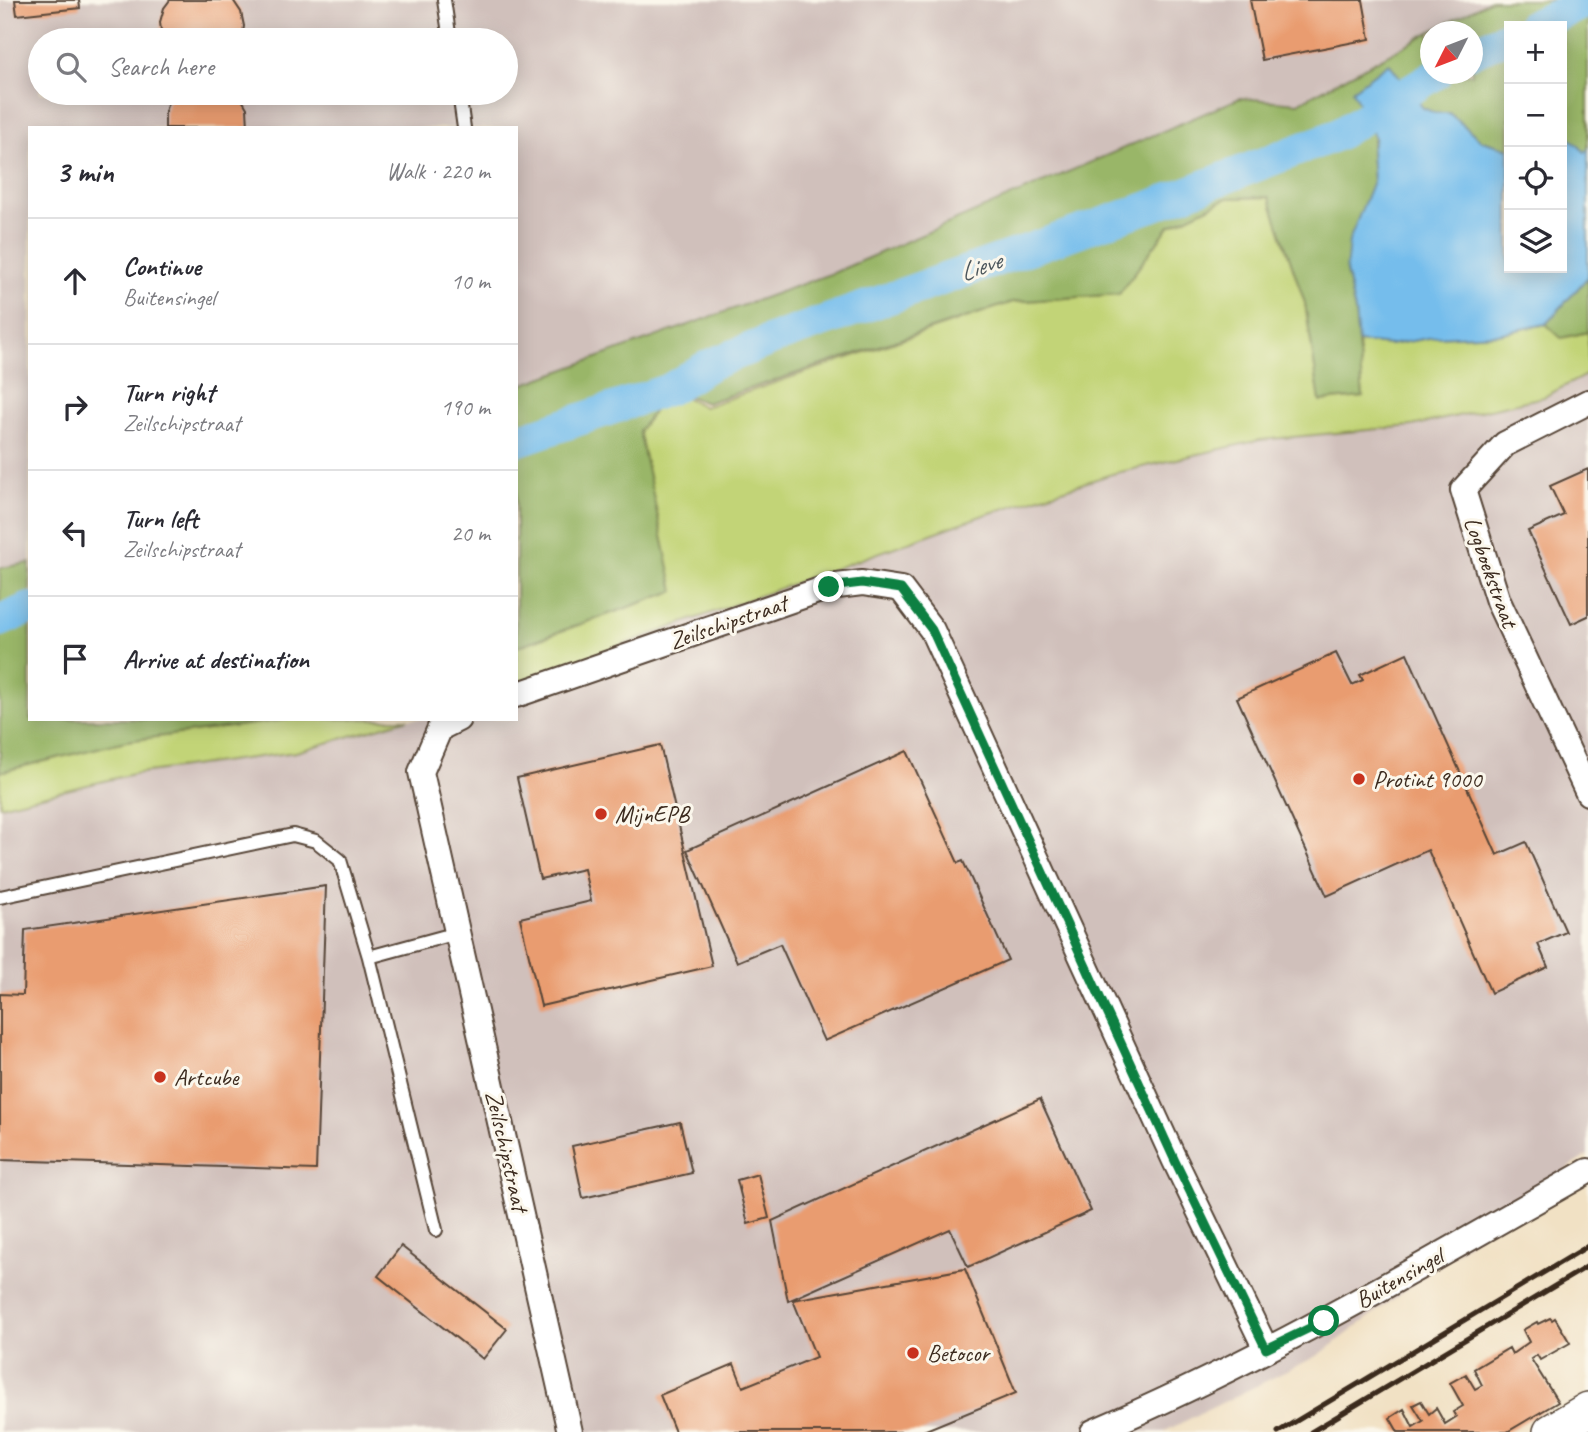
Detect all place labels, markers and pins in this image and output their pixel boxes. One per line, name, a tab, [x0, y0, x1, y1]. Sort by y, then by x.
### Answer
place label: Protint 9000	[1373, 764, 1484, 794]
marker: Protint 9000	[1351, 771, 1367, 787]
place label: MijnEPB	[615, 799, 691, 829]
marker: MijnEPB	[593, 806, 609, 822]
place label: Artcube	[174, 1062, 240, 1092]
marker: Artcube	[152, 1069, 168, 1085]
place label: Betocor	[927, 1338, 992, 1368]
marker: Betocor	[905, 1345, 921, 1361]

